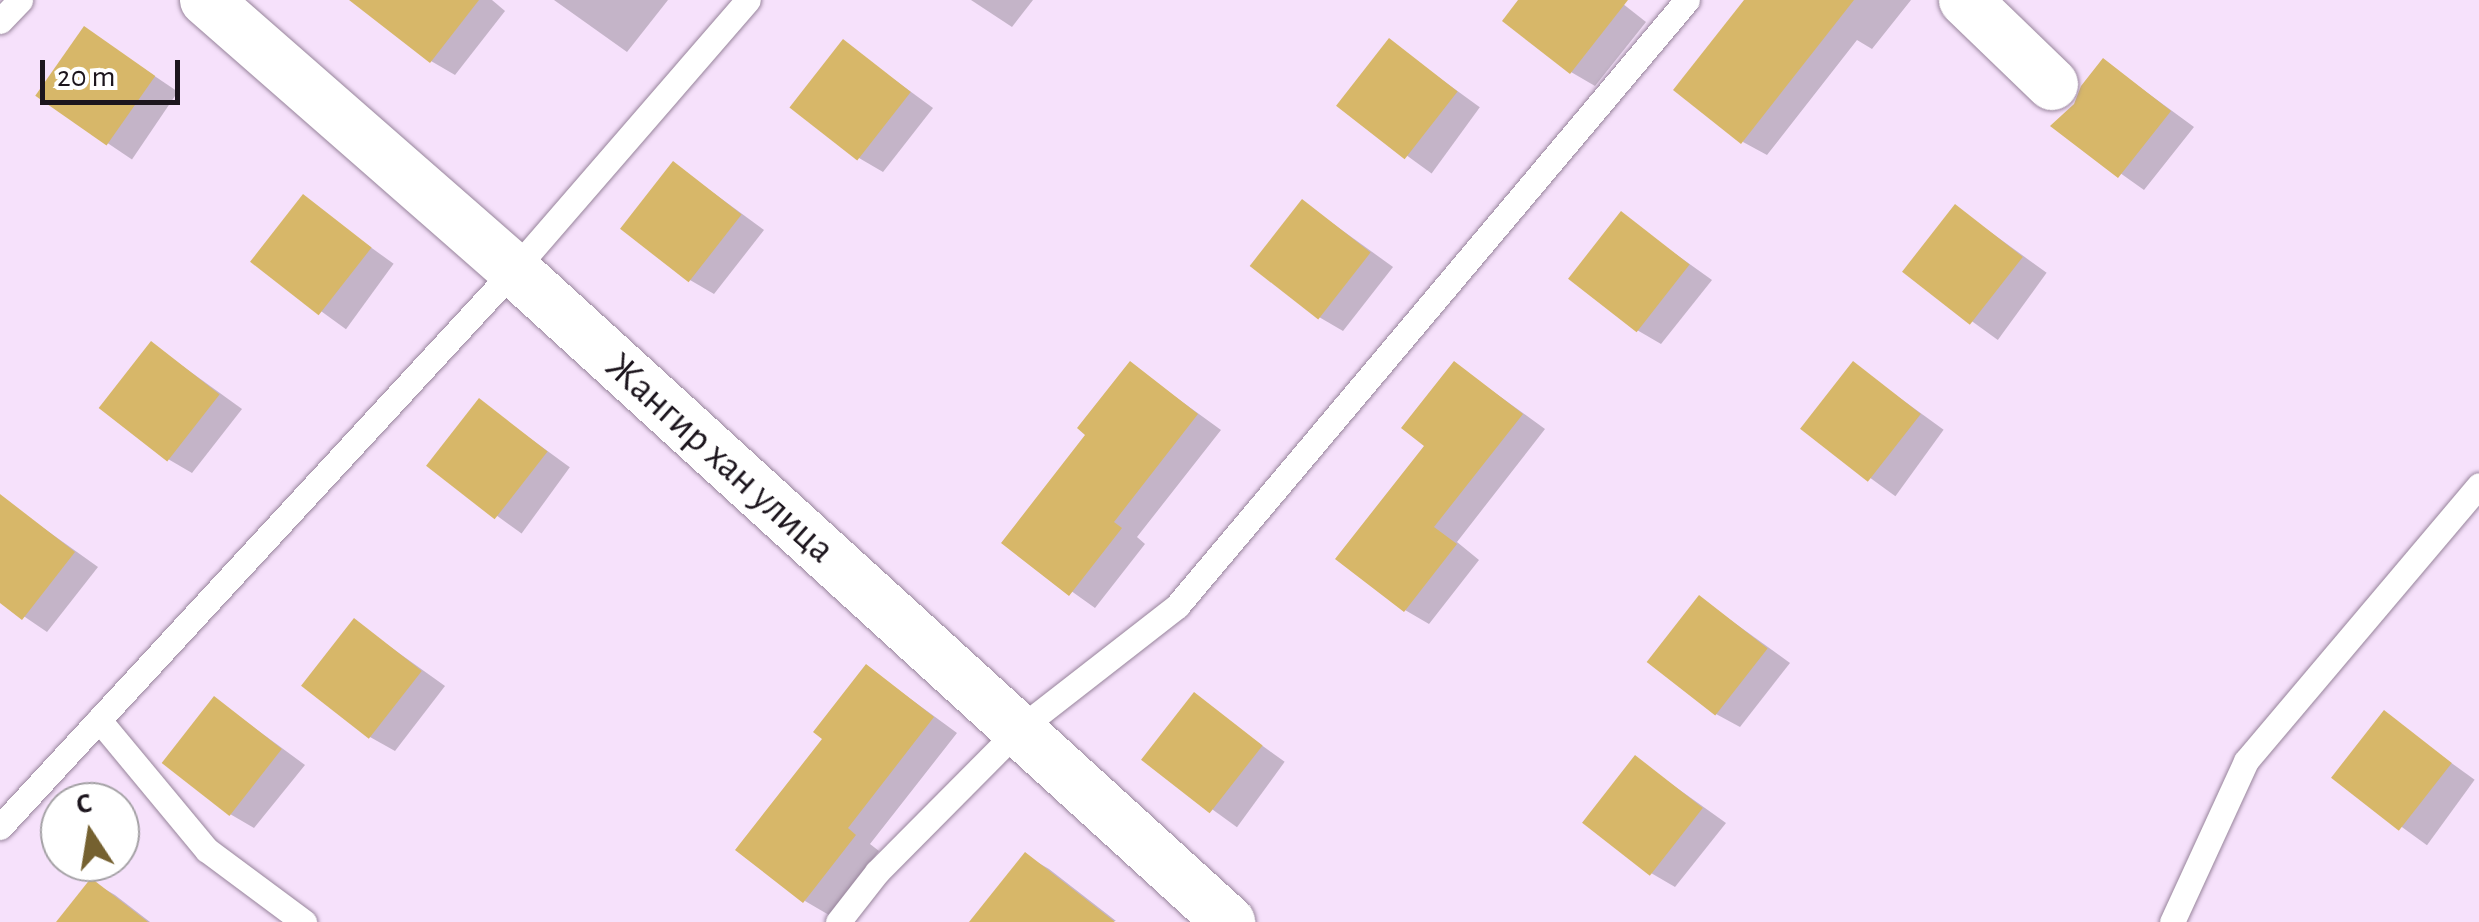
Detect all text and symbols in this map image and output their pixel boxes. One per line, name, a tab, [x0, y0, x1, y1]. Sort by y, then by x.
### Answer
scale bar	[45, 40, 185, 102]
text: 20 m	[57, 62, 115, 92]
street label: Жангир хан улица	[596, 343, 844, 573]
north arrow	[40, 782, 140, 882]
text: С	[74, 789, 95, 820]

